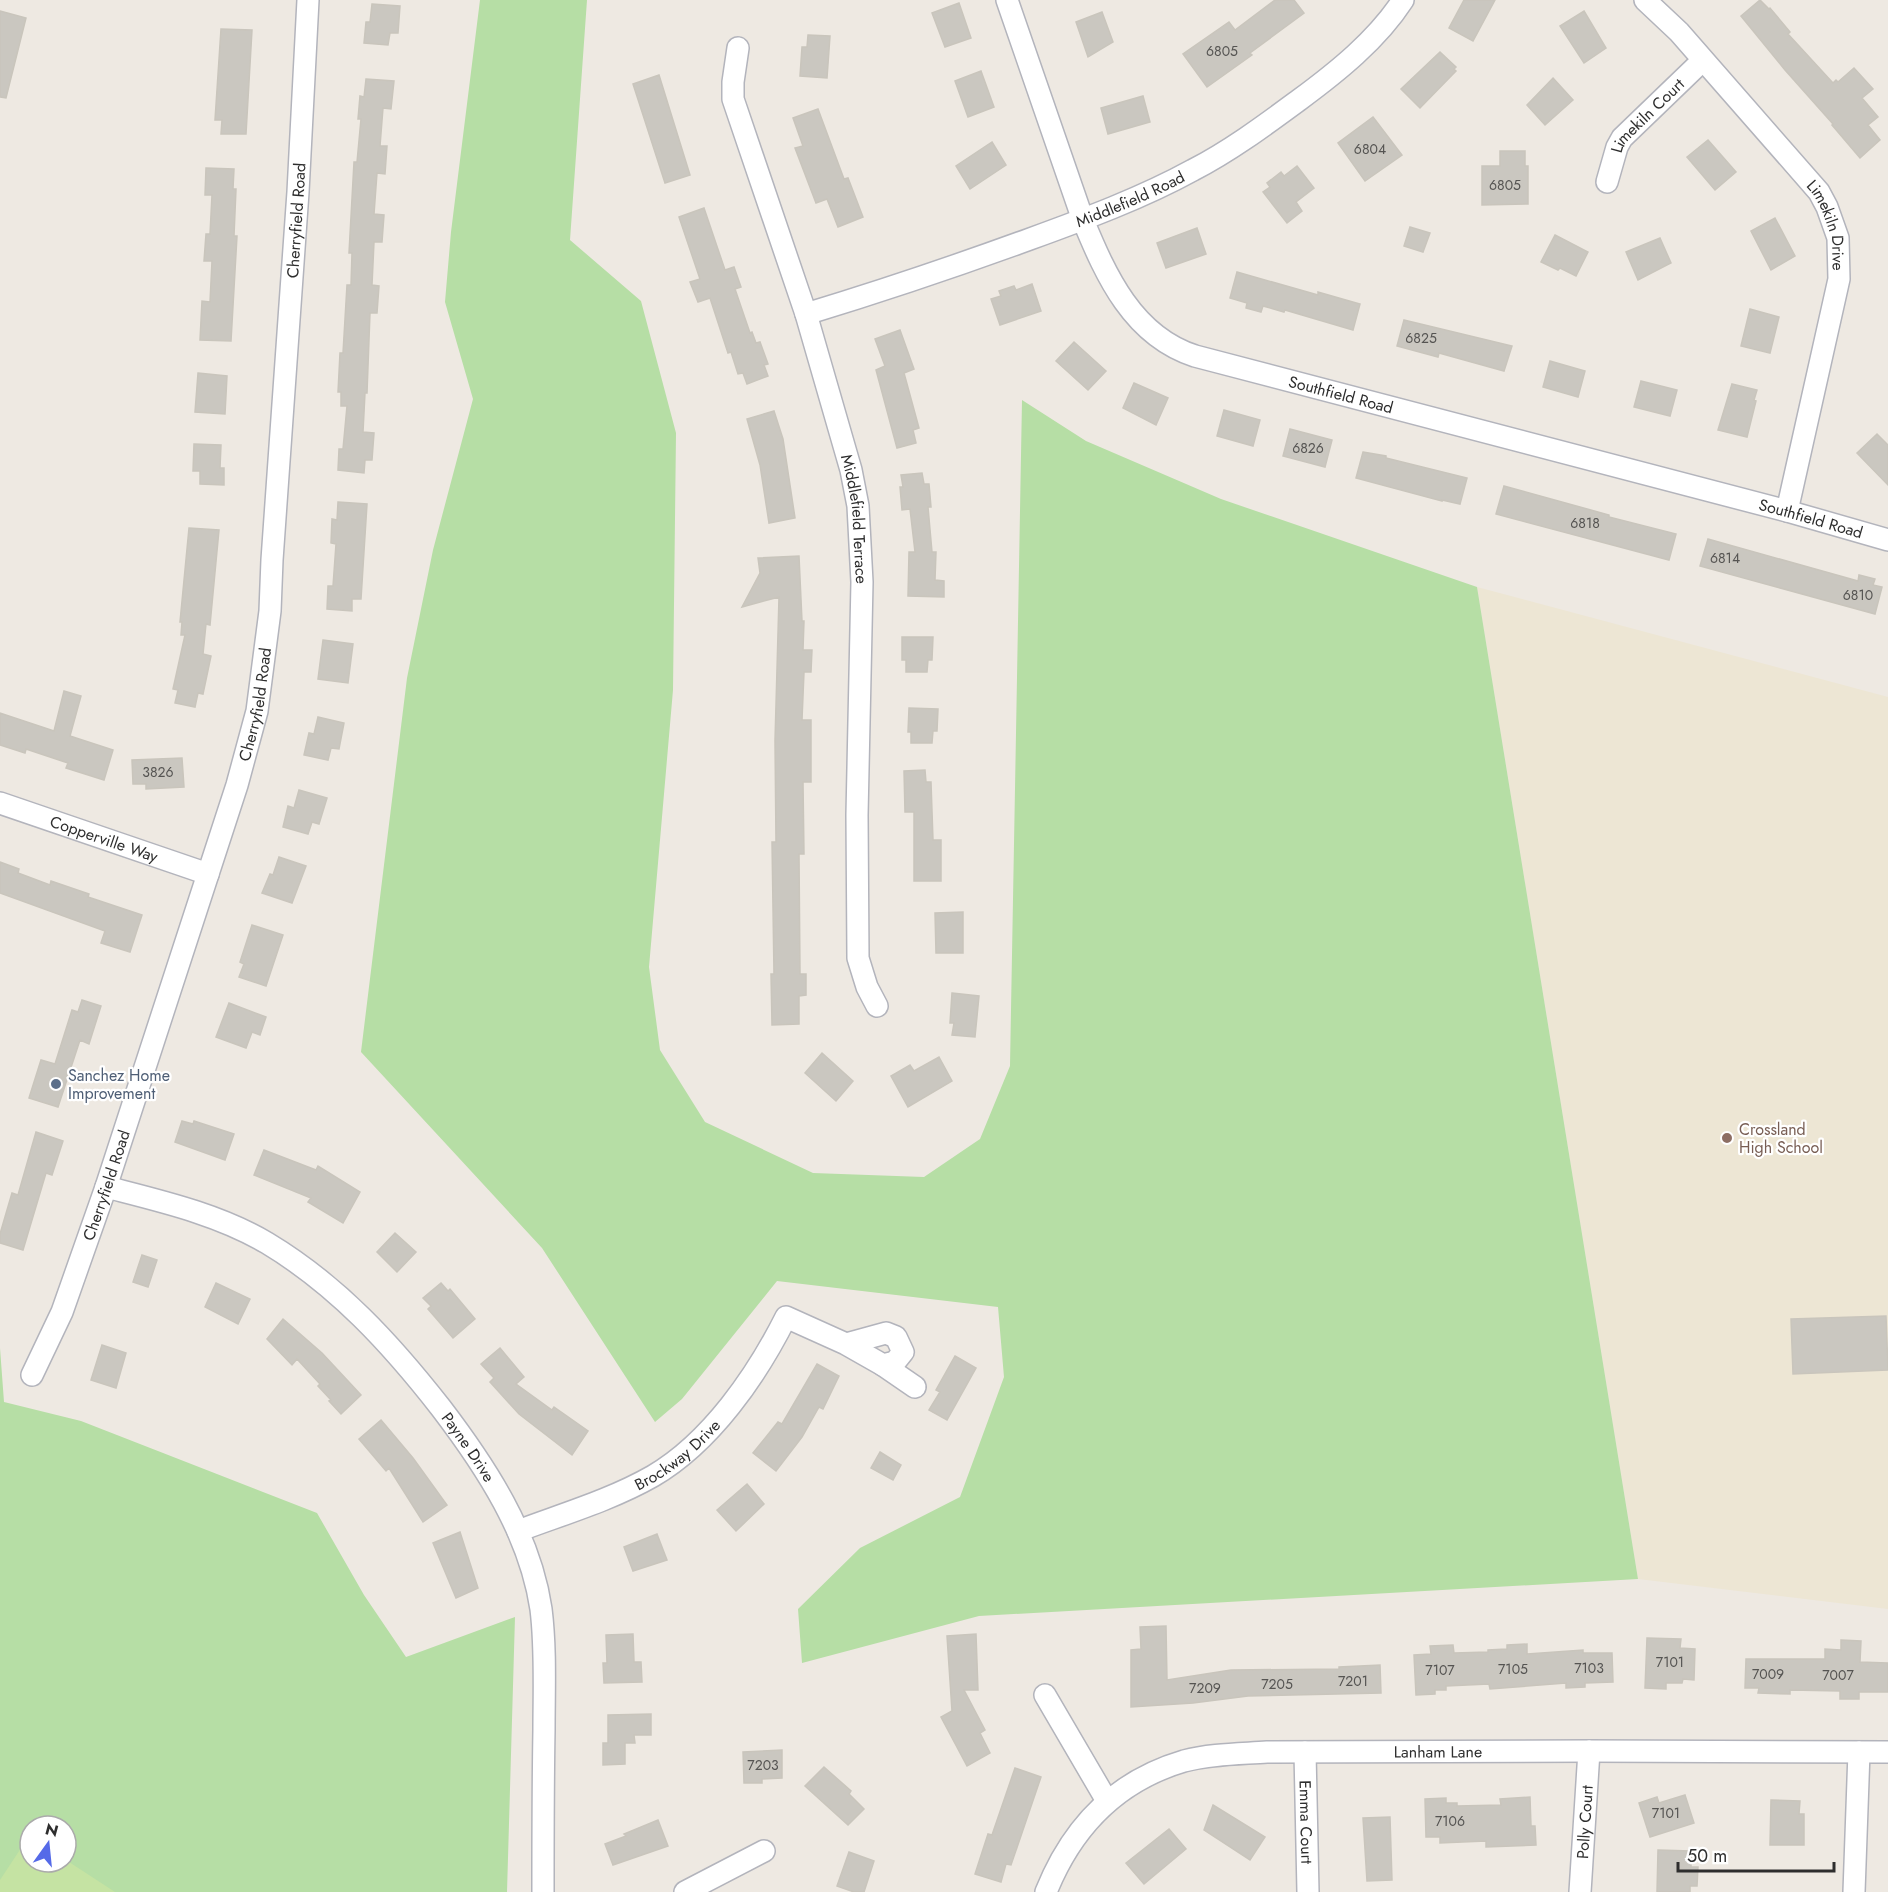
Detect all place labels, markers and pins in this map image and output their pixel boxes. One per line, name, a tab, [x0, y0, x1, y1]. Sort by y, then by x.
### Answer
place label: Sanchez Home Improvement	[68, 1064, 170, 1105]
marker: Sanchez Home Improvement	[49, 1077, 63, 1091]
place label: Crossland High School	[1739, 1118, 1823, 1159]
marker: Crossland High School	[1720, 1131, 1734, 1145]

